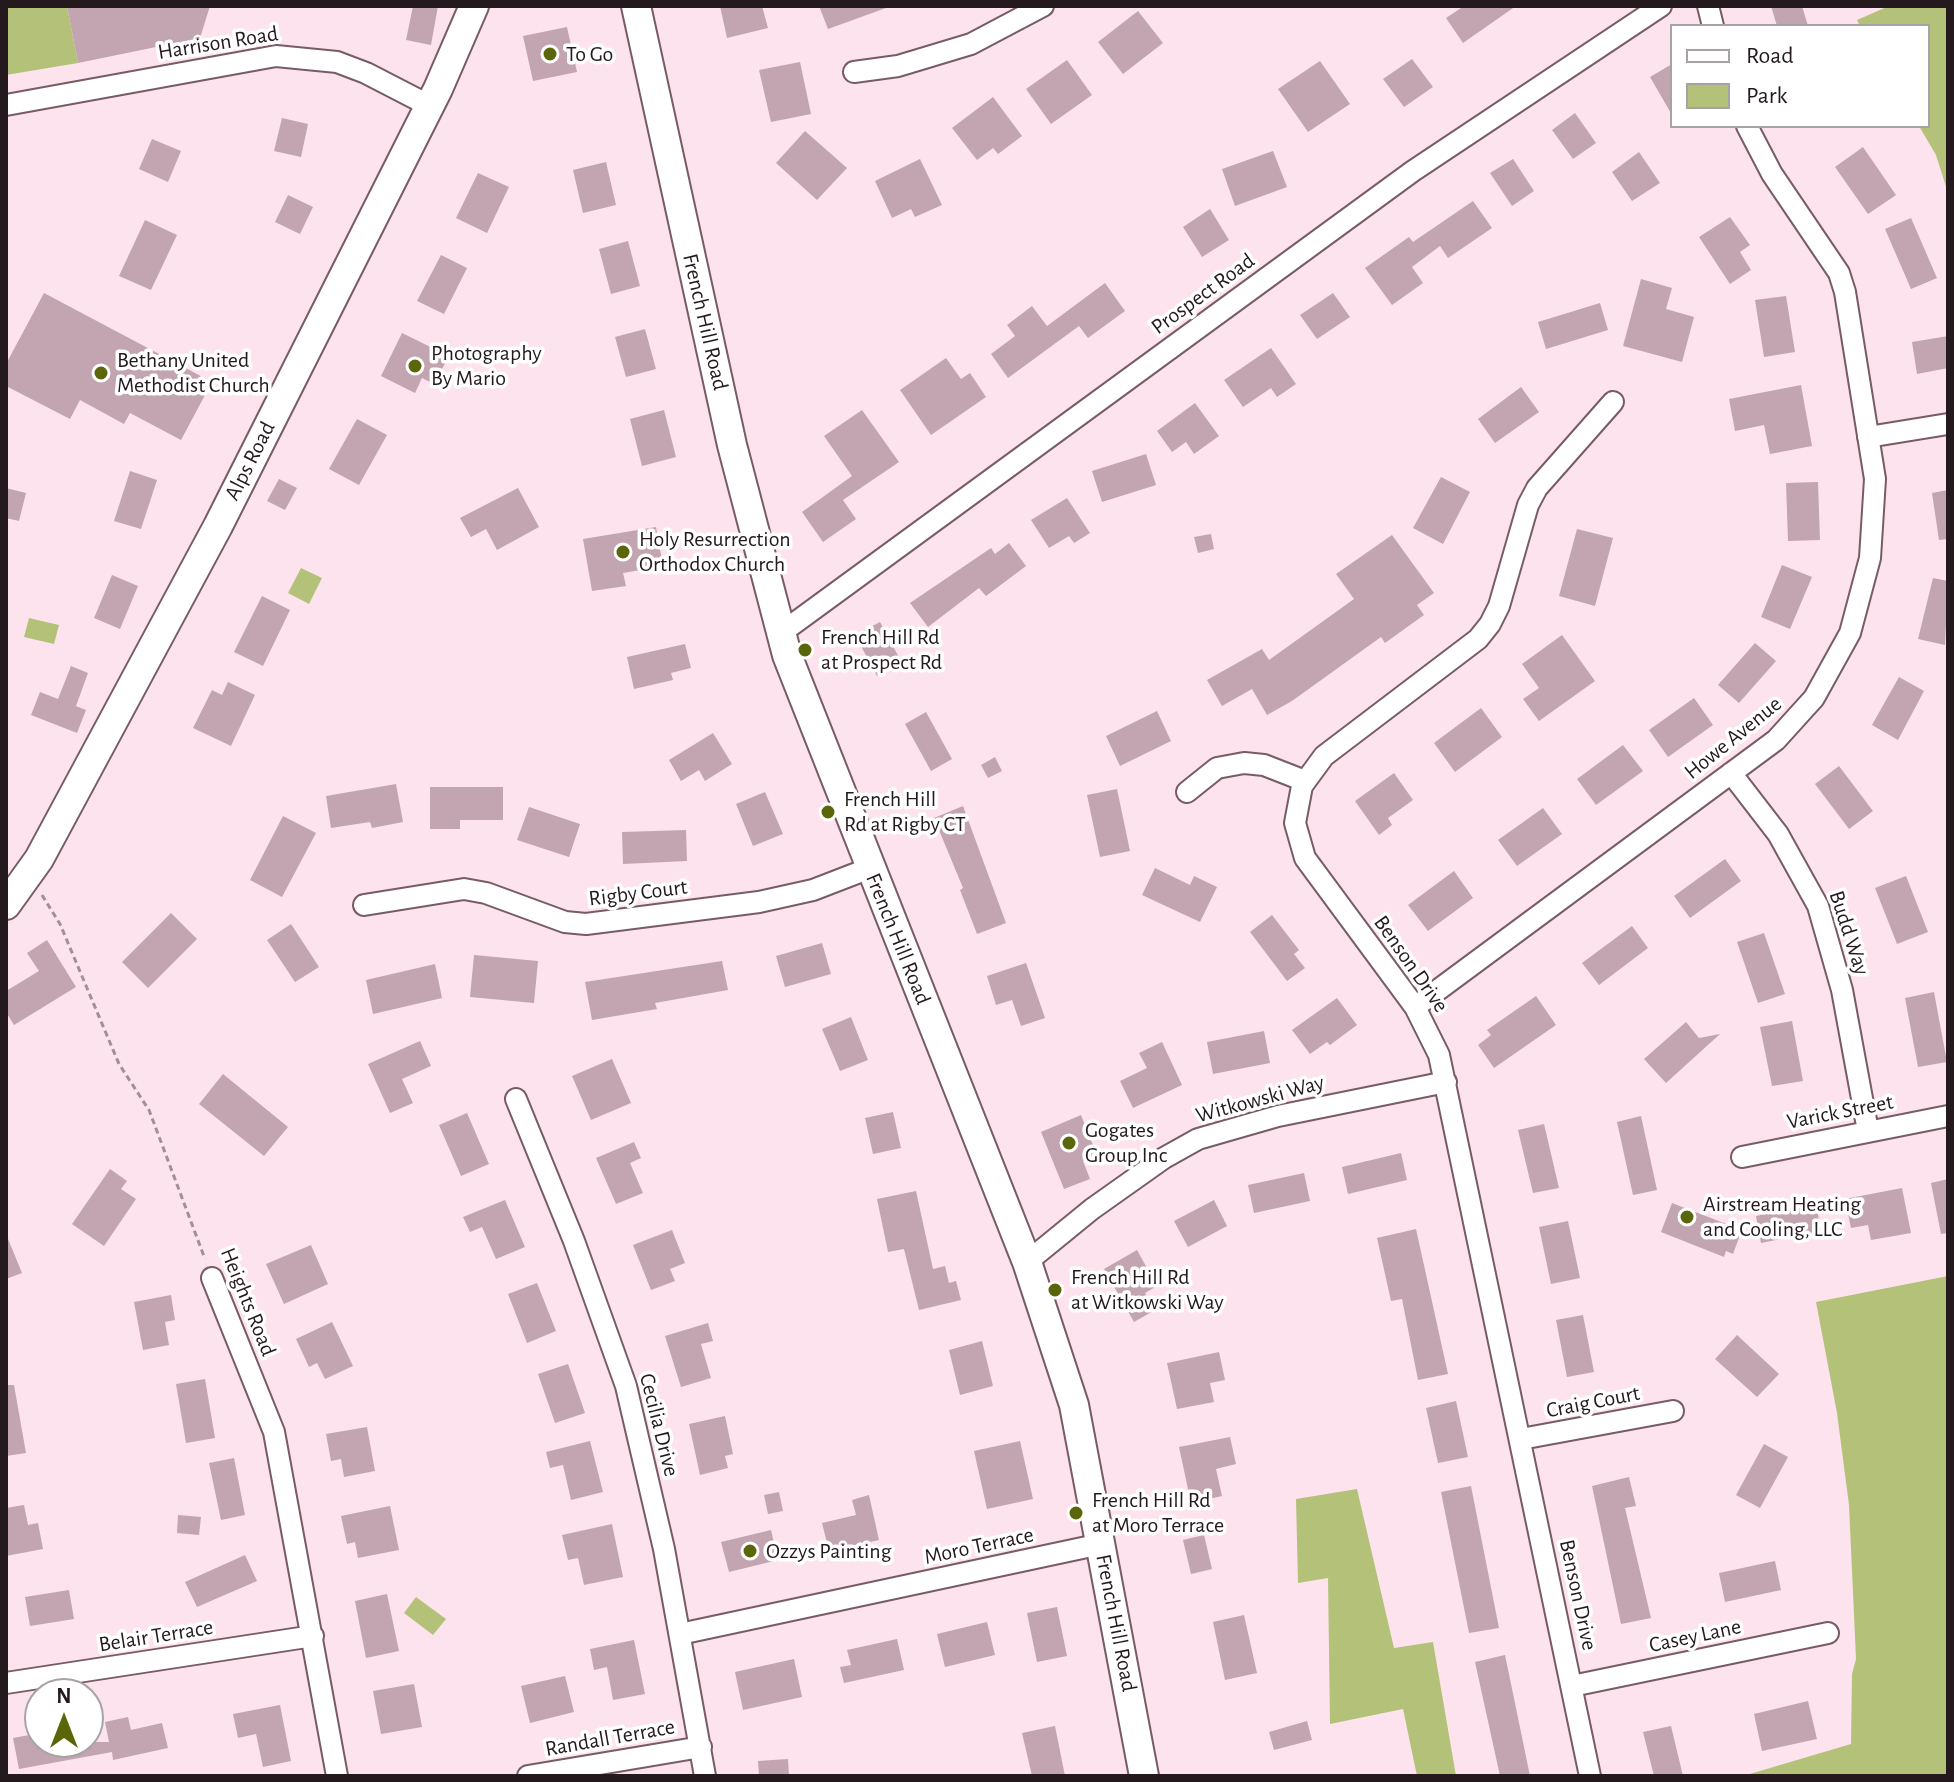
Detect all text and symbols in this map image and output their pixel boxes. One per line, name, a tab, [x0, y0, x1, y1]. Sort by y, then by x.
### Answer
street label: Harrison Road	[156, 20, 280, 66]
legend	[1670, 24, 1930, 128]
place label: To Go	[566, 41, 613, 67]
text: Road	[1746, 44, 1794, 68]
marker: To Go	[541, 45, 559, 63]
text: Park	[1746, 84, 1787, 108]
street label: Prospect Road	[1146, 248, 1260, 340]
street label: French Hill Road	[676, 251, 734, 393]
place label: Photography By Mario	[431, 340, 542, 392]
place label: Bethany United Methodist Church	[117, 347, 270, 398]
marker: Photography By Mario	[406, 357, 424, 375]
marker: Bethany United Methodist Church	[92, 364, 110, 382]
street label: Alps Road	[219, 417, 281, 505]
place label: Holy Resurrection Orthodox Church	[639, 526, 791, 578]
marker: Holy Resurrection Orthodox Church	[614, 543, 632, 561]
place label: French Hill Rd at Prospect Rd	[821, 624, 942, 676]
marker: French Hill Rd at Prospect Rd	[796, 641, 814, 659]
street label: Howe Avenue	[1679, 691, 1787, 785]
place label: French Hill Rd at Rigby CT	[844, 786, 966, 838]
marker: French Hill Rd at Rigby CT	[819, 803, 837, 821]
street label: French Hill Road	[860, 869, 936, 1009]
street label: Rigby Court	[587, 874, 689, 912]
street label: Budd Way	[1823, 887, 1875, 979]
street label: Benson Drive	[1368, 910, 1454, 1018]
street label: Witkowski Way	[1193, 1069, 1327, 1129]
street label: Varick Street	[1785, 1089, 1895, 1135]
place label: Gogates Group Inc	[1085, 1117, 1167, 1168]
marker: Gogates Group Inc	[1060, 1134, 1078, 1152]
place label: Airstream Heating and Cooling, LLC	[1703, 1191, 1861, 1242]
marker: Airstream Heating and Cooling, LLC	[1678, 1208, 1696, 1226]
street label: Heights Road	[214, 1244, 282, 1360]
place label: French Hill Rd at Witkowski Way	[1071, 1264, 1224, 1316]
marker: French Hill Rd at Witkowski Way	[1046, 1281, 1064, 1299]
street label: Cecilia Drive	[633, 1371, 685, 1479]
street label: Craig Court	[1544, 1380, 1642, 1424]
place label: French Hill Rd at Moro Terrace	[1092, 1487, 1224, 1538]
marker: French Hill Rd at Moro Terrace	[1067, 1504, 1085, 1522]
street label: Moro Terrace	[922, 1522, 1036, 1570]
street label: Benson Drive	[1553, 1537, 1603, 1653]
place label: Ozzys Painting	[766, 1538, 891, 1564]
marker: Ozzys Painting	[741, 1542, 759, 1560]
street label: French Hill Road	[1090, 1552, 1142, 1694]
street label: Casey Lane	[1647, 1613, 1743, 1659]
street label: Belair Terrace	[97, 1614, 215, 1658]
north arrow	[24, 1678, 104, 1758]
text: N	[56, 1685, 72, 1707]
street label: Randall Terrace	[543, 1714, 677, 1762]

